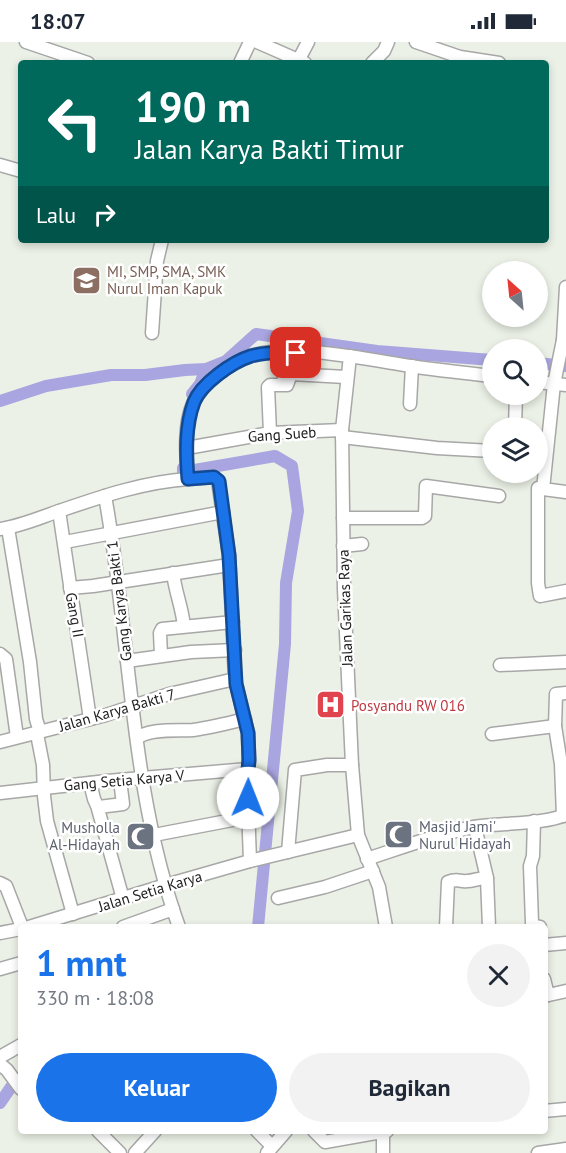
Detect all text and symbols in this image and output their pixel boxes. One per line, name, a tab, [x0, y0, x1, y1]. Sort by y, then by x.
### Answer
text: 18:07	[30, 7, 86, 35]
text: 190 m	[135, 79, 251, 134]
icon: left	[36, 84, 114, 162]
text: Jalan Karya Bakti Timur	[135, 132, 404, 166]
icon: right	[88, 198, 121, 231]
text: Lalu	[36, 201, 76, 229]
north arrow	[482, 261, 548, 327]
map controls	[482, 261, 548, 483]
place label: MI, SMP, SMA, SMK Nurul Iman Kapuk	[107, 262, 226, 298]
school or university icon: MI, SMP, SMA, SMK Nurul Iman Kapuk	[70, 264, 102, 296]
pin	[270, 327, 321, 378]
icon: arrive	[279, 336, 312, 369]
button: search	[482, 339, 548, 405]
button: layers	[482, 417, 548, 483]
street label: Gang Sueb	[247, 422, 317, 446]
street label: Gang Karya Bakti 1	[102, 540, 136, 662]
street label: Jalan Garikas Raya	[333, 549, 357, 668]
street label: Gang II	[62, 591, 88, 639]
street label: Jalan Karya Bakti 7	[56, 684, 177, 736]
hospital icon: Posyandu RW 016	[314, 689, 346, 721]
place label: Posyandu RW 016	[351, 696, 465, 715]
street label: Gang Setia Karya V	[63, 765, 185, 795]
position arrow	[216, 766, 280, 830]
place label: Masjid Jami' Nurul Hidayah	[419, 817, 511, 853]
place label: Musholla Al-Hidayah	[49, 818, 120, 854]
mosque icon: Masjid Jami' Nurul Hidayah	[382, 819, 414, 851]
mosque icon: Musholla Al-Hidayah	[125, 820, 157, 852]
street label: Jalan Setia Karya	[95, 866, 204, 916]
text: 1 mnt	[36, 939, 127, 986]
button: close	[467, 944, 530, 1007]
text: 330 m · 18:08	[36, 985, 154, 1011]
button: Keluar	[36, 1053, 277, 1122]
button: Bagikan	[289, 1053, 530, 1122]

